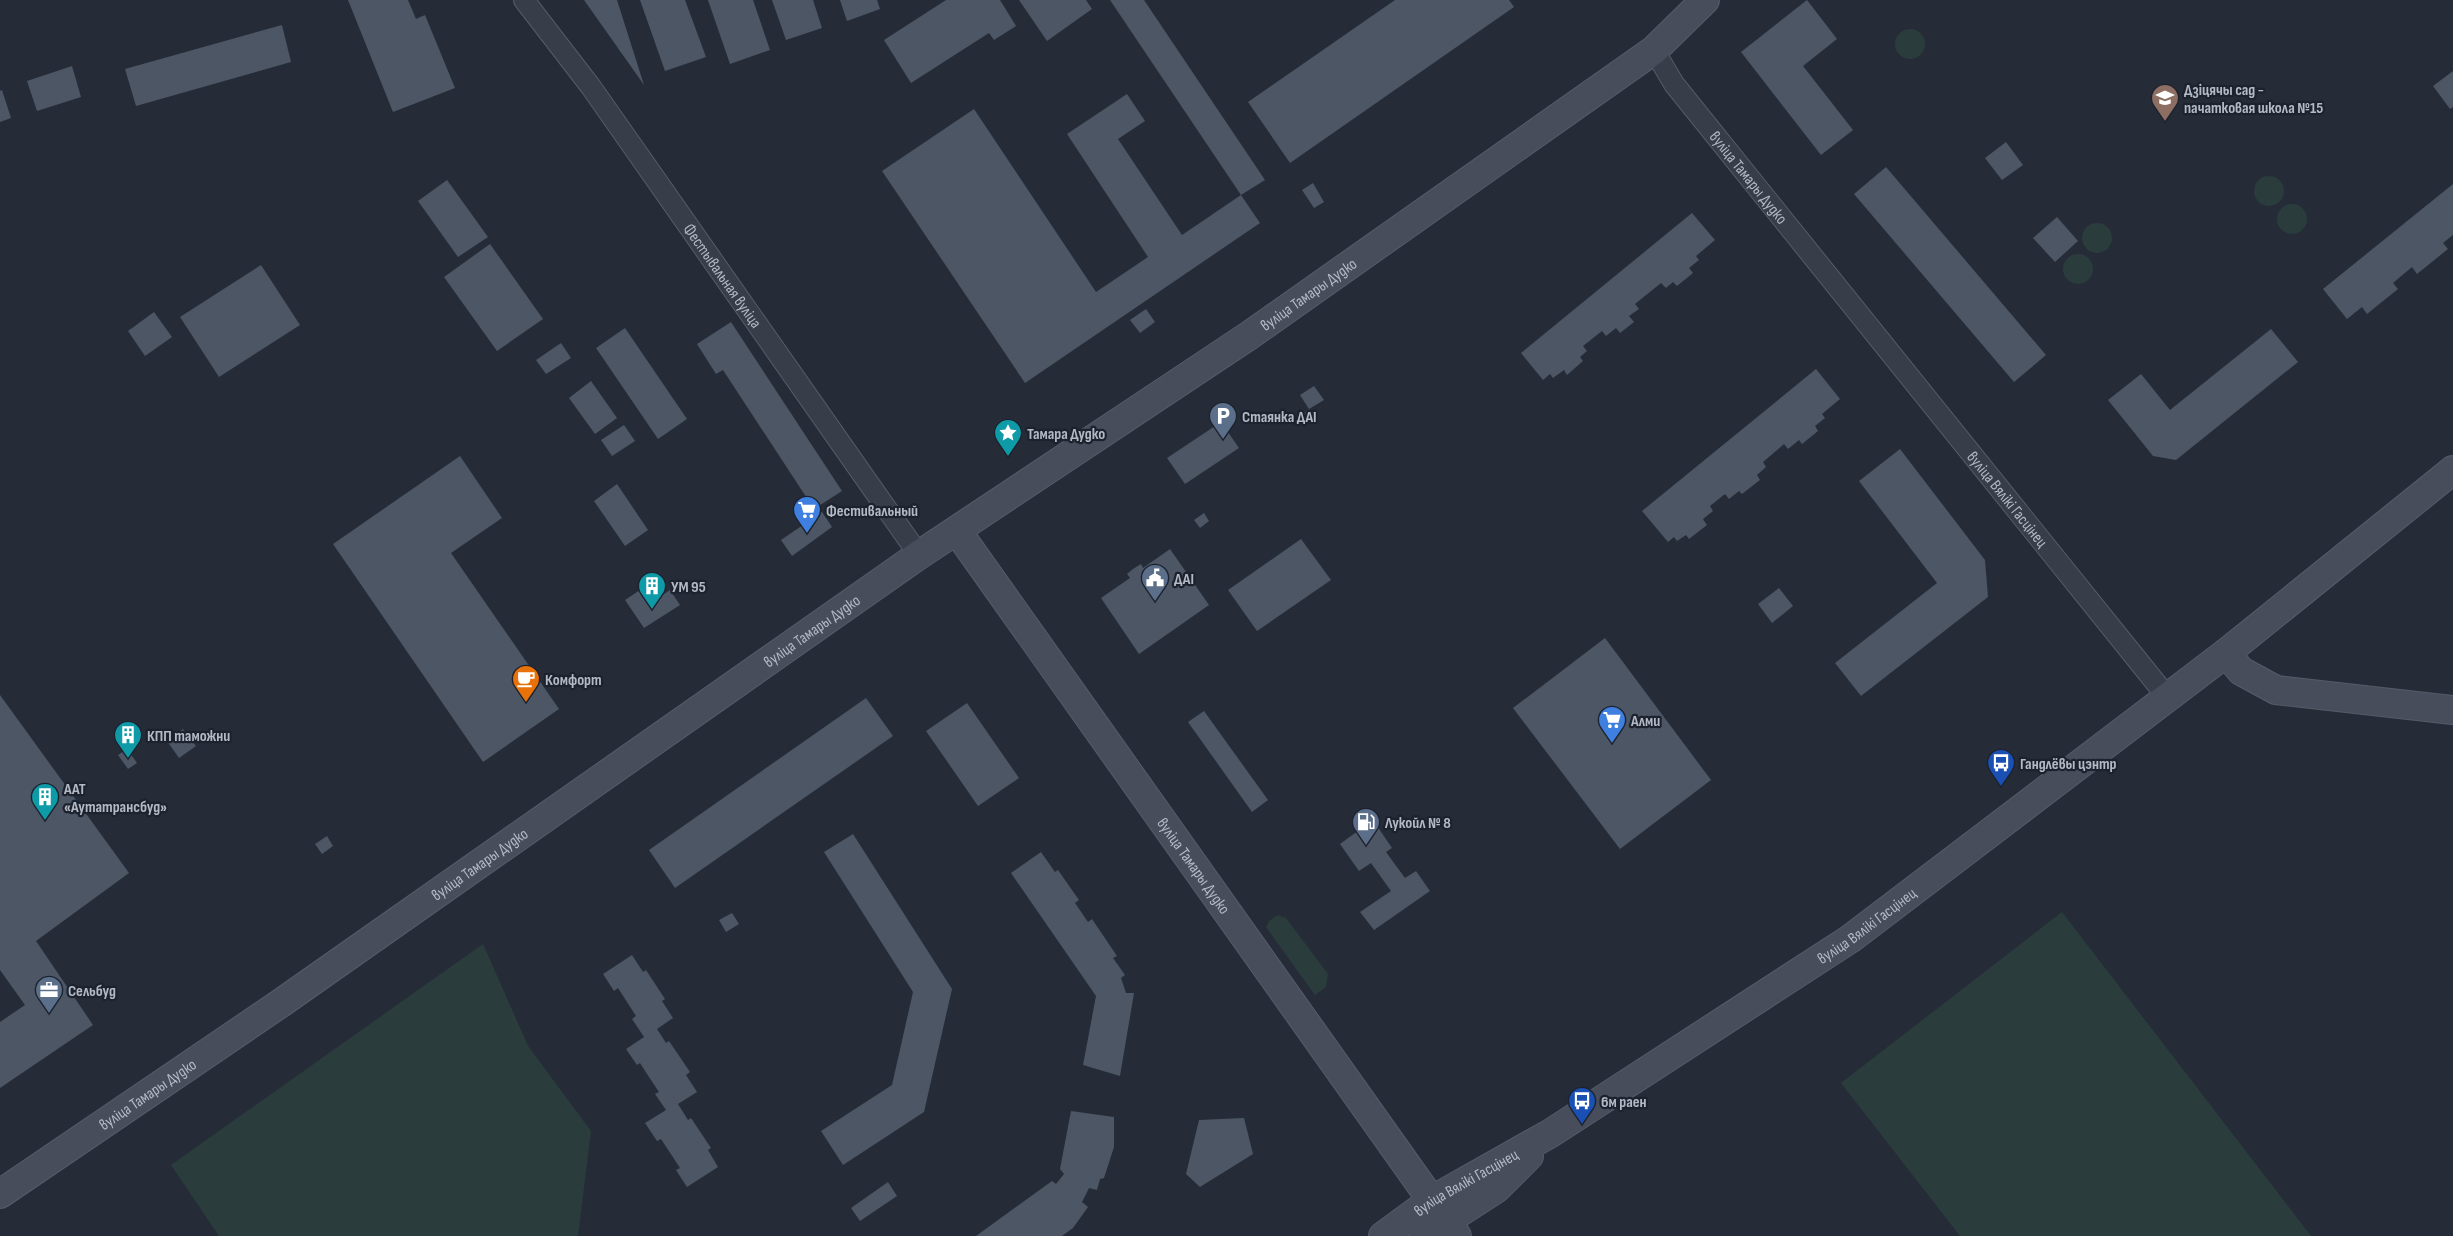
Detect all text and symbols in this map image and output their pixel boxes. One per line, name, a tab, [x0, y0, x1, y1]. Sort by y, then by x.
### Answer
place label: Дзіцячы сад - пачатковая школа №15	[2184, 81, 2323, 118]
school or university icon: Дзіцячы сад - пачатковая школа №15	[2150, 83, 2180, 122]
street label: вуліца Тамары Дудко	[1705, 128, 1791, 228]
street label: Фестывальная вуліца	[679, 221, 765, 332]
street label: вуліца Тамары Дудко	[1257, 255, 1361, 336]
parking icon: Стаянка ДАІ	[1208, 401, 1238, 440]
place label: Стаянка ДАІ	[1242, 408, 1317, 427]
place icon: Тамара Дудко	[993, 418, 1023, 457]
place label: Тамара Дудко	[1027, 425, 1105, 444]
street label: вуліца Вялікі Гасцінец	[1962, 448, 2051, 552]
supermarket icon: Фестивальный	[792, 495, 822, 534]
place label: Фестивальный	[826, 502, 918, 521]
public building icon: ДАІ	[1140, 563, 1170, 602]
place label: ДАІ	[1174, 570, 1194, 589]
building icon: УМ 95	[637, 571, 667, 610]
place label: УМ 95	[671, 578, 706, 597]
street label: вуліца Тамары Дудко	[760, 591, 864, 672]
cafe icon: Комфорт	[511, 664, 541, 703]
place label: Комфорт	[545, 671, 602, 690]
supermarket icon: Алми	[1597, 705, 1627, 744]
place label: Алми	[1630, 712, 1660, 731]
building icon: КПП таможни	[113, 720, 143, 759]
place label: КПП таможни	[147, 727, 230, 746]
bus stop icon: Гандлёвы цэнтр	[1986, 748, 2016, 787]
place label: Гандлёвы цэнтр	[2020, 755, 2117, 774]
place label: ААТ «Аутатрансбуд»	[63, 780, 167, 817]
building icon: ААТ «Аутатрансбуд»	[30, 782, 60, 821]
fuel station icon: Лукойл № 8	[1351, 807, 1381, 846]
place label: Лукойл № 8	[1384, 814, 1451, 833]
street label: вуліца Тамары Дудко	[1152, 815, 1234, 918]
street label: вуліца Тамары Дудко	[428, 825, 532, 905]
street label: вуліца Вялікі Гасцінец	[1814, 884, 1920, 969]
office icon: Сельбуд	[34, 975, 64, 1014]
place label: Сельбуд	[68, 982, 116, 1001]
street label: вуліца Тамары Дудко	[96, 1055, 200, 1135]
bus stop icon: 6м раен	[1567, 1086, 1597, 1125]
place label: 6м раен	[1601, 1093, 1647, 1112]
street label: вуліца Вялікі Гасцінец	[1411, 1145, 1522, 1221]

